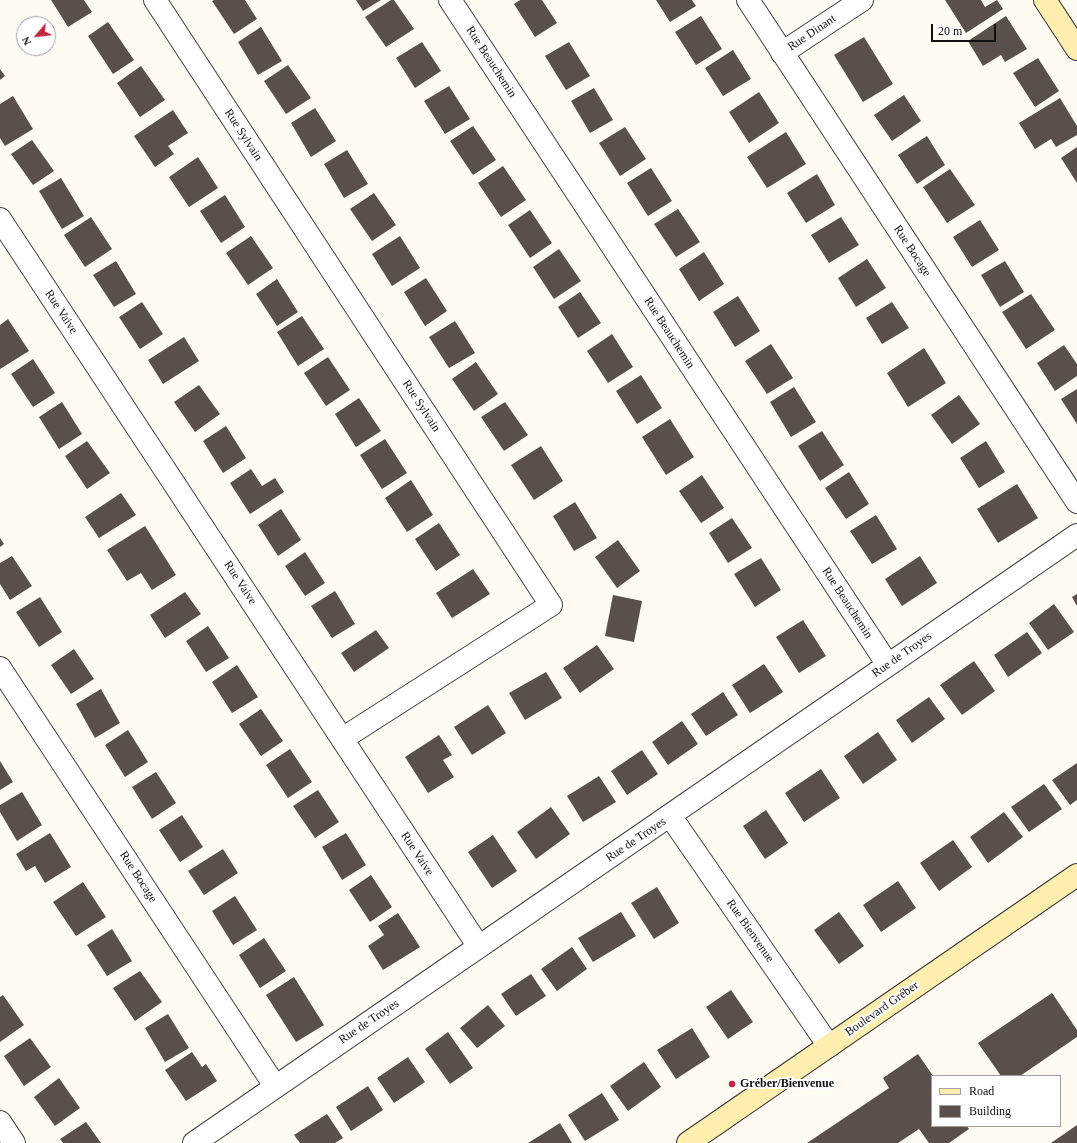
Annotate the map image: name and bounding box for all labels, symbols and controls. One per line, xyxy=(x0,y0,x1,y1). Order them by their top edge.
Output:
street label: Rue Dinant xyxy=(785,12,839,54)
north arrow xyxy=(16,16,56,56)
scale bar xyxy=(933,16,998,42)
street label: Rue Beauchemin xyxy=(463,24,519,100)
text: 20 m xyxy=(938,24,962,38)
text: N xyxy=(19,35,33,47)
street label: Rue Sylvain xyxy=(221,106,265,164)
street label: Rue Bocage xyxy=(890,223,934,279)
street label: Rue Vaive xyxy=(41,287,81,337)
street label: Rue Beauchemin xyxy=(641,295,697,371)
street label: Rue Sylvain xyxy=(399,377,443,435)
street label: Rue Vaive xyxy=(220,558,260,608)
street label: Rue Beauchemin xyxy=(819,565,875,641)
street label: Rue de Troyes xyxy=(869,629,935,681)
street label: Rue de Troyes xyxy=(603,815,669,865)
street label: Rue Vaive xyxy=(397,829,437,879)
street label: Rue Bocage xyxy=(116,849,160,905)
street label: Rue Bienvenue xyxy=(723,897,777,965)
street label: Boulevard Gréber xyxy=(843,978,921,1040)
street label: Rue de Troyes xyxy=(336,997,402,1047)
legend xyxy=(931,1075,1061,1127)
place label: Gréber/Bienvenue xyxy=(740,1077,834,1091)
marker: Gréber/Bienvenue xyxy=(727,1079,737,1089)
text: Road xyxy=(969,1084,994,1098)
text: Building xyxy=(969,1104,1011,1118)

